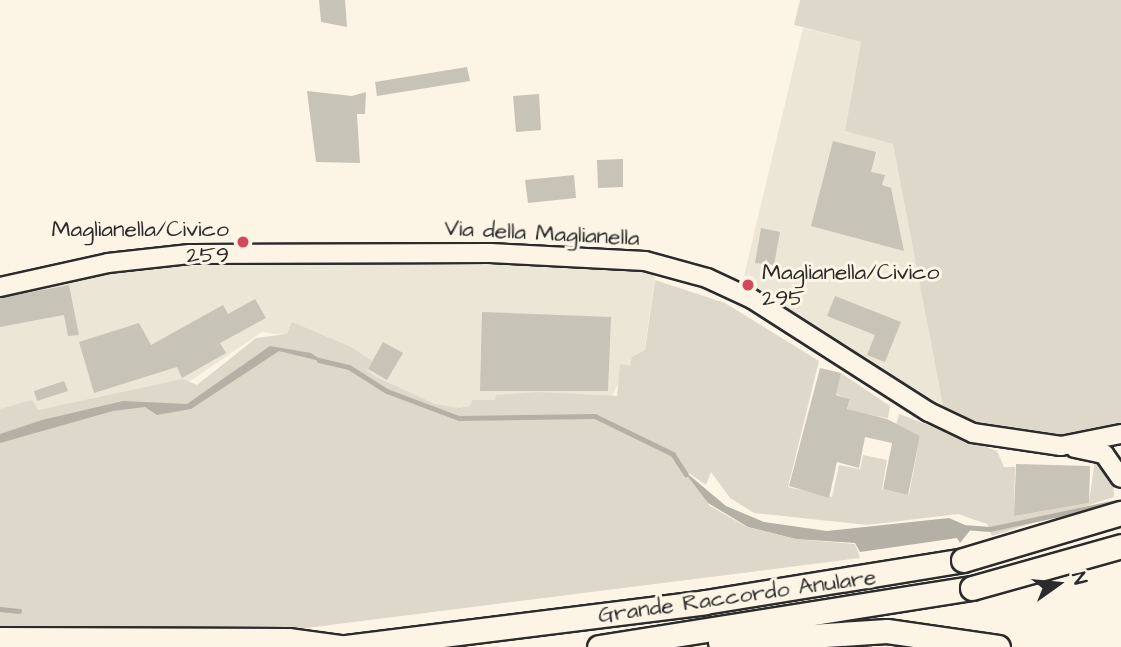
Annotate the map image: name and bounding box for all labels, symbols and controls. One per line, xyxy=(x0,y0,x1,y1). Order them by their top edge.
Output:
street label: Via della Maglianella xyxy=(444,214,640,252)
place label: Maglianella/Civico 259 xyxy=(52,215,229,269)
marker: Maglianella/Civico 259 xyxy=(235,234,251,250)
place label: Maglianella/Civico 295 xyxy=(762,258,939,312)
marker: Maglianella/Civico 295 xyxy=(740,277,756,293)
north arrow xyxy=(1023,549,1093,619)
street label: Grande Raccordo Anulare xyxy=(596,563,878,629)
text: N xyxy=(1064,569,1093,588)

